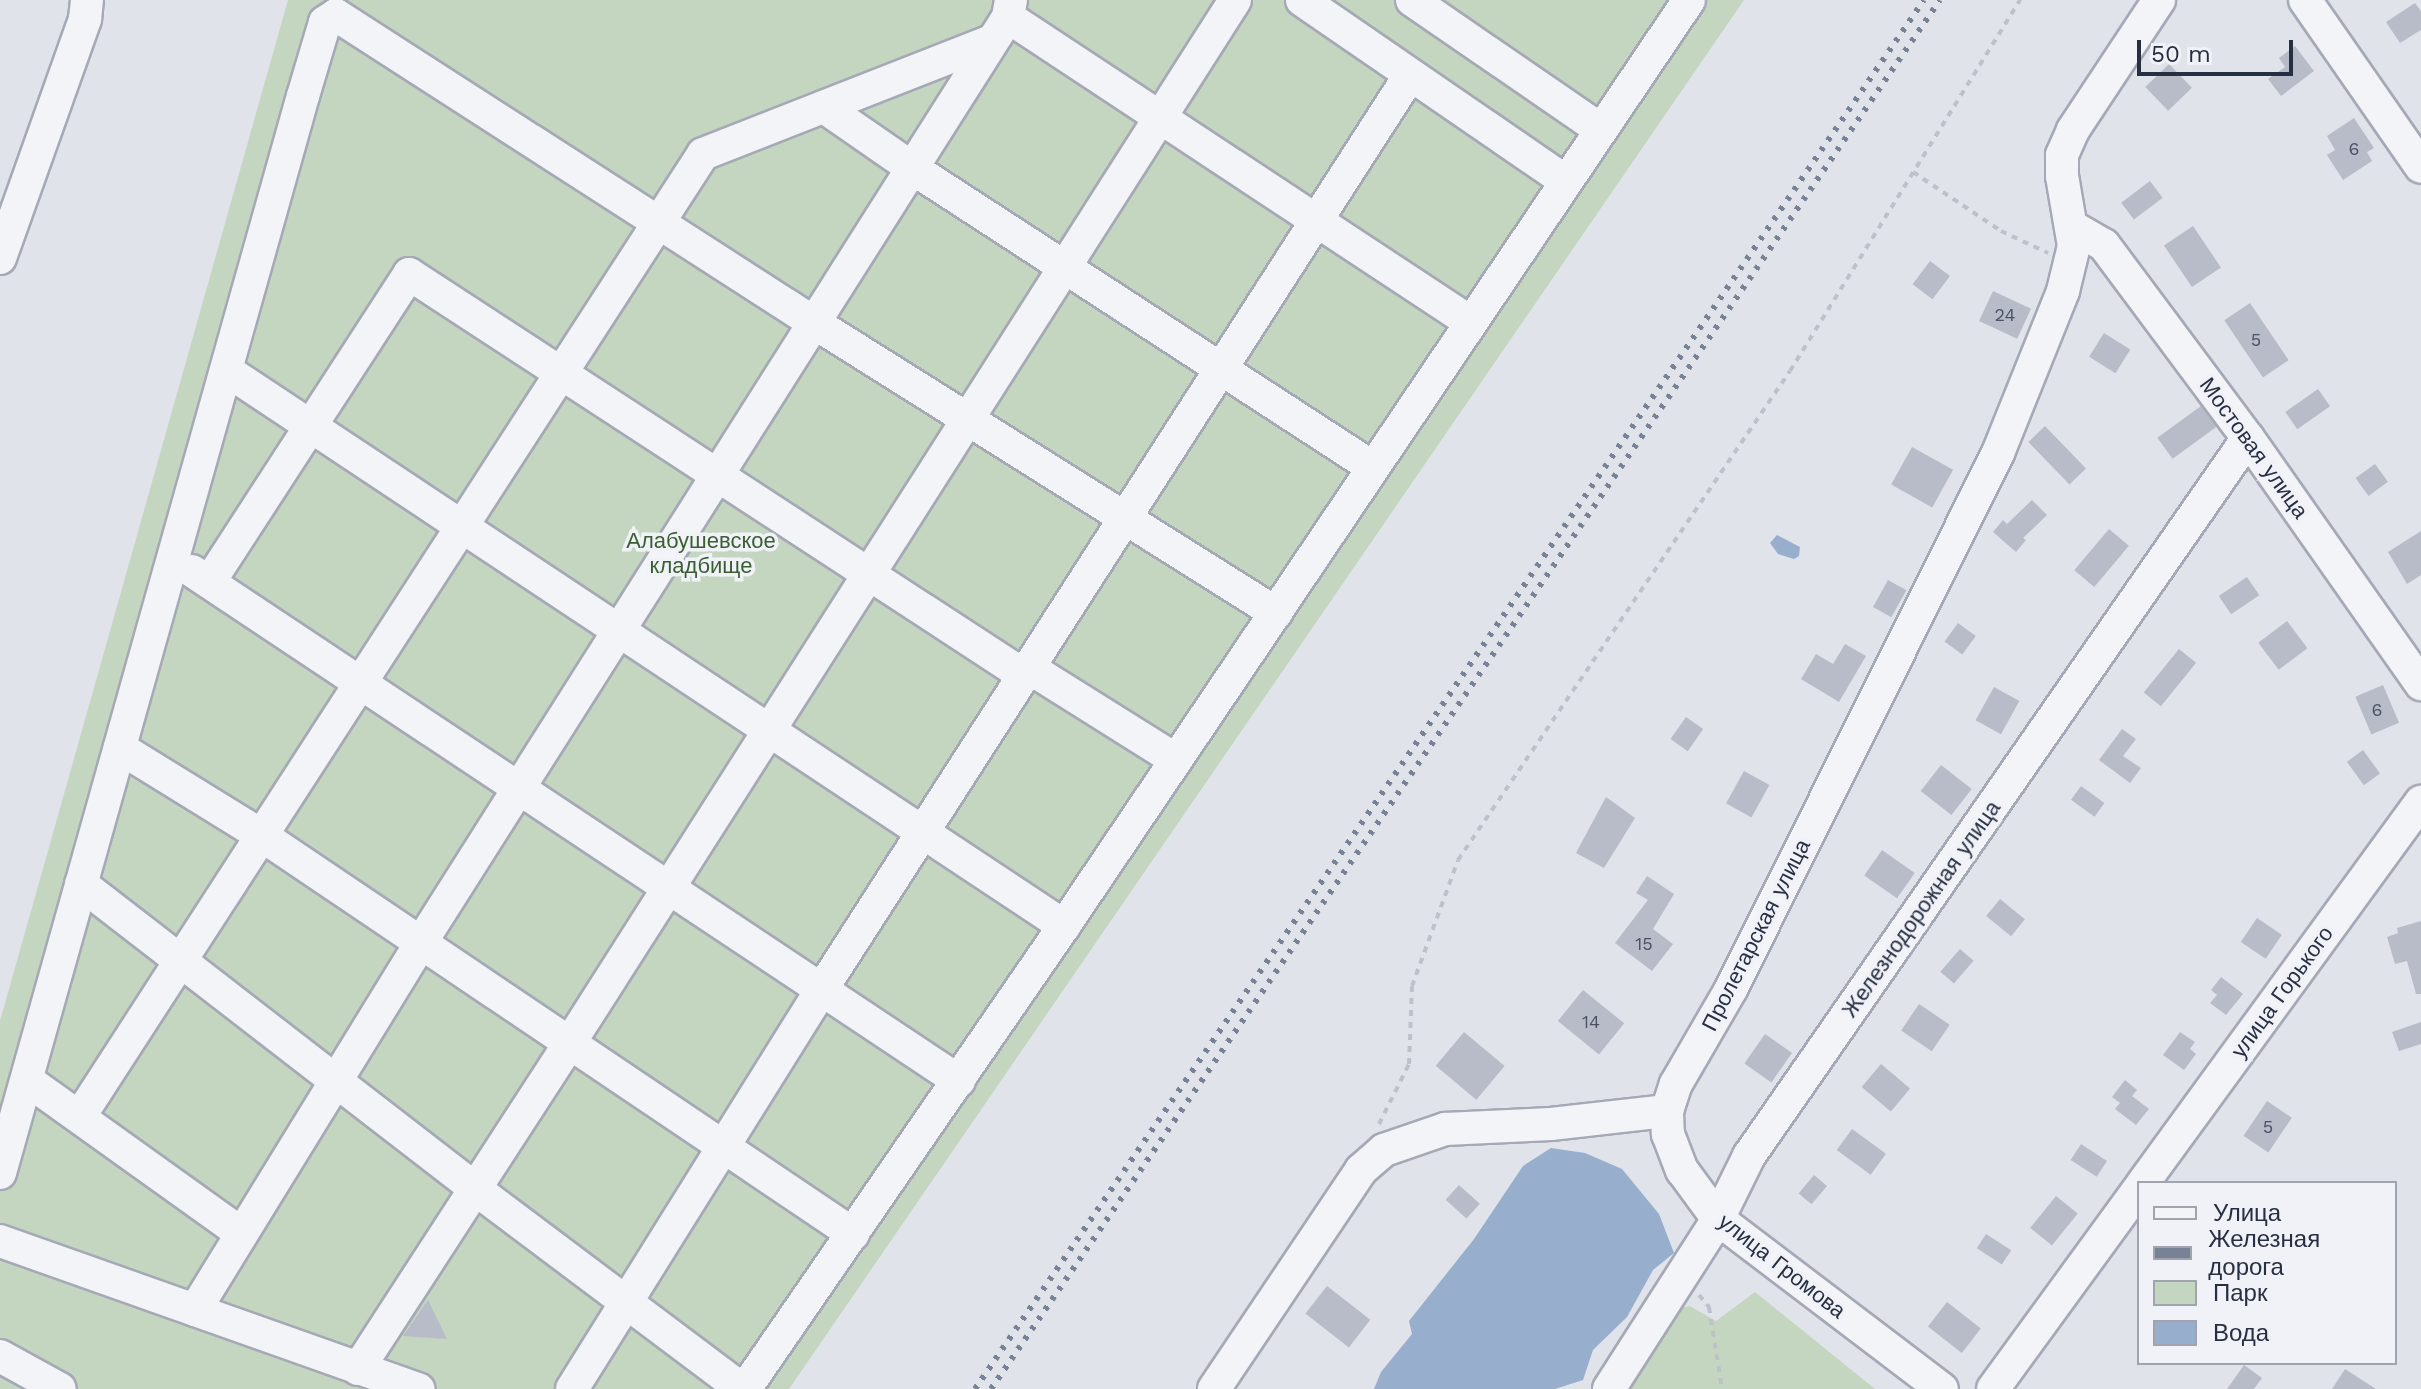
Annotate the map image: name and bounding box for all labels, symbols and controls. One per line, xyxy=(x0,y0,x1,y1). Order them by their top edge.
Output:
scale bar xyxy=(2141,24,2297,74)
text: 50 m xyxy=(2151,40,2211,68)
house number: 6 xyxy=(2349,138,2359,160)
house number: 24 xyxy=(1995,304,2015,326)
house number: 5 xyxy=(2251,329,2261,351)
street label: Мостовая улица xyxy=(2194,373,2314,523)
park label: Алабушевское кладбище xyxy=(626,527,776,578)
house number: 6 xyxy=(2372,699,2382,721)
street label: Железнодорожная улица xyxy=(1836,796,2006,1022)
street label: Пролетарская улица xyxy=(1696,835,1816,1035)
street label: улица Горького xyxy=(2225,921,2339,1063)
house number: 15 xyxy=(1635,933,1653,955)
house number: 14 xyxy=(1582,1011,1600,1033)
house number: 5 xyxy=(2263,1116,2273,1138)
legend xyxy=(2137,1181,2397,1365)
text: Улица xyxy=(2213,1199,2281,1227)
street label: улица Громова xyxy=(1713,1208,1851,1324)
text: Железная дорога xyxy=(2208,1225,2320,1281)
text: Парк xyxy=(2213,1279,2267,1307)
text: Вода xyxy=(2213,1319,2269,1347)

